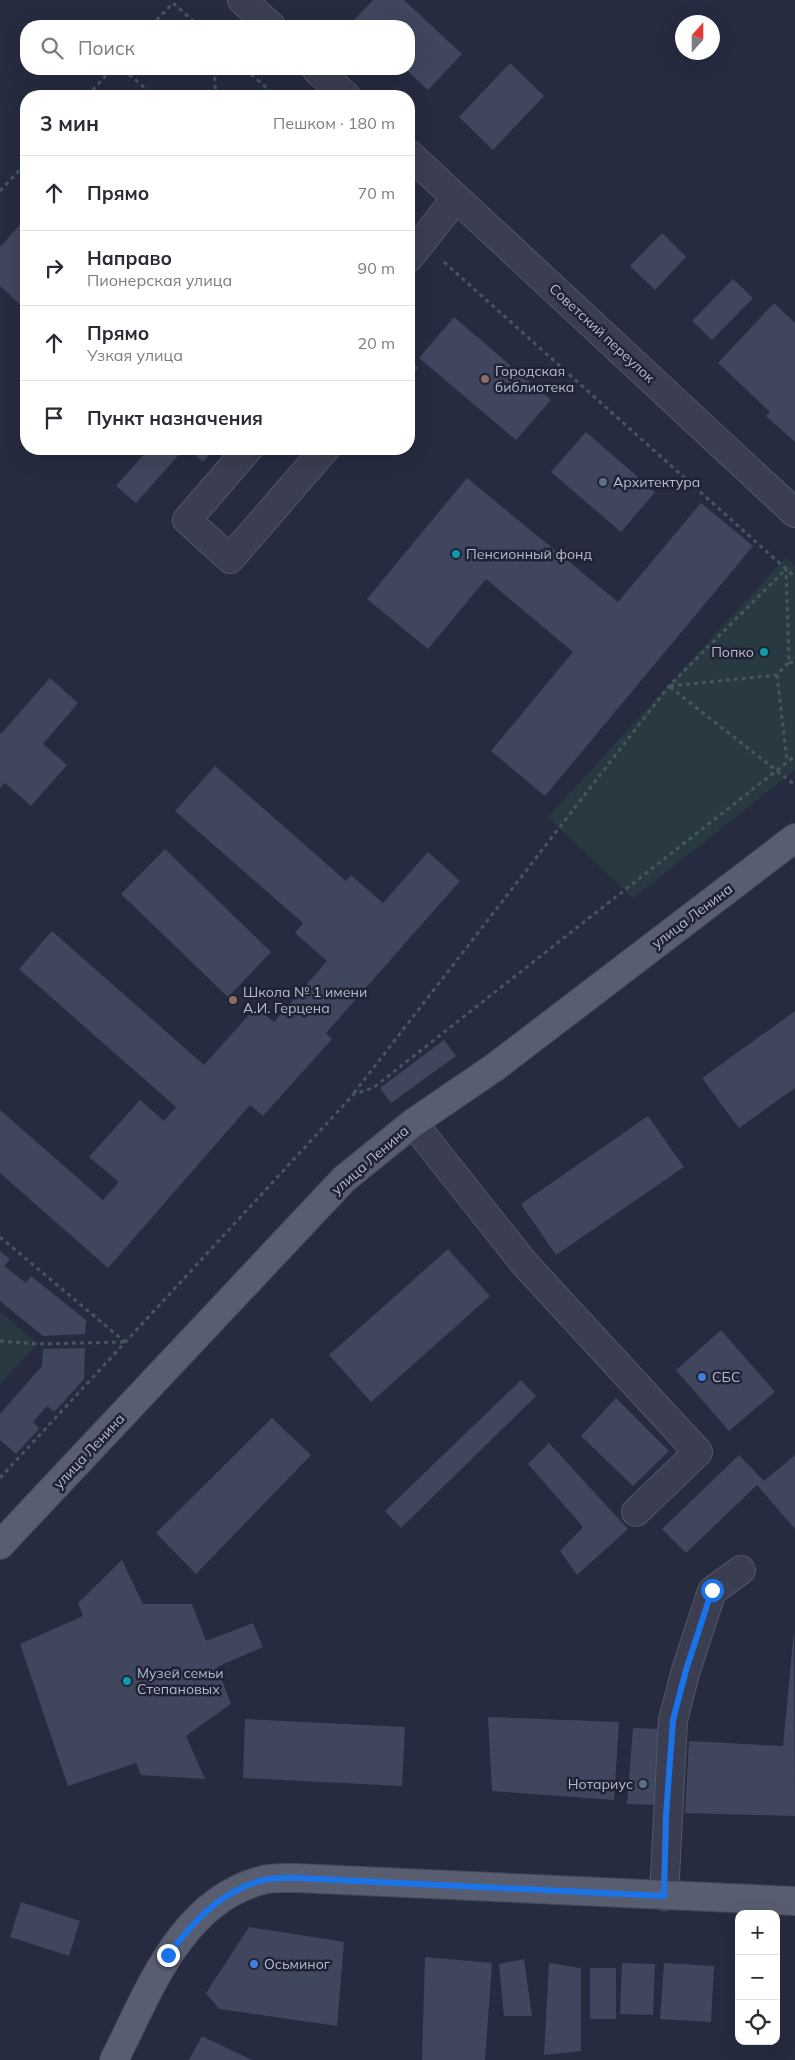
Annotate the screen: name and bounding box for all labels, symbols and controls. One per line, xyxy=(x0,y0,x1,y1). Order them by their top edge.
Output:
north arrow xyxy=(675,15,720,60)
search box xyxy=(20,20,415,75)
icon: search xyxy=(38,34,66,62)
text: Поиск xyxy=(78,36,135,60)
text: 3 мин xyxy=(40,110,99,136)
text: Пешком · 180 m xyxy=(273,113,395,133)
icon: ahead xyxy=(40,179,68,207)
text: Прямо xyxy=(87,181,149,205)
text: 70 m xyxy=(358,183,395,203)
text: Направо xyxy=(87,246,172,270)
icon: right xyxy=(40,254,68,282)
text: 90 m xyxy=(358,258,395,278)
text: Пионерская улица xyxy=(87,270,232,290)
street label: Советский переулок xyxy=(545,279,659,387)
text: Прямо xyxy=(87,321,149,345)
icon: ahead xyxy=(40,329,68,357)
text: 20 m xyxy=(358,333,395,353)
text: Узкая улица xyxy=(87,345,183,365)
place label: Городская библиотека xyxy=(495,362,574,396)
marker: Городская библиотека xyxy=(479,373,491,385)
icon: arrive xyxy=(40,404,68,432)
text: Пункт назначения xyxy=(87,406,263,430)
place label: Архитектура xyxy=(613,473,700,491)
marker: Архитектура xyxy=(597,476,609,488)
place label: Пенсионный фонд xyxy=(466,545,592,563)
marker: Пенсионный фонд xyxy=(450,548,462,560)
place label: Попко xyxy=(711,643,754,661)
marker: Попко xyxy=(758,646,770,658)
street label: улица Ленина xyxy=(648,880,736,952)
place label: Школа № 1 имени А.И. Герцена xyxy=(243,983,367,1017)
marker: Школа № 1 имени А.И. Герцена xyxy=(227,994,239,1006)
street label: улица Ленина xyxy=(328,1122,412,1198)
place label: СБС xyxy=(712,1368,741,1386)
marker: СБС xyxy=(696,1371,708,1383)
street label: улица Ленина xyxy=(50,1410,128,1492)
route start xyxy=(701,1579,724,1602)
place label: Музей семьи Степановых xyxy=(137,1664,224,1698)
marker: Музей семьи Степановых xyxy=(121,1675,133,1687)
place label: Нотариус xyxy=(568,1775,633,1793)
marker: Нотариус xyxy=(637,1778,649,1790)
map controls xyxy=(735,1910,780,2045)
button: + xyxy=(735,1910,780,1955)
route end xyxy=(157,1944,180,1967)
place label: Осьминог xyxy=(264,1955,331,1973)
button: − xyxy=(735,1955,780,2000)
marker: Осьминог xyxy=(248,1958,260,1970)
button: locate xyxy=(735,2000,780,2045)

